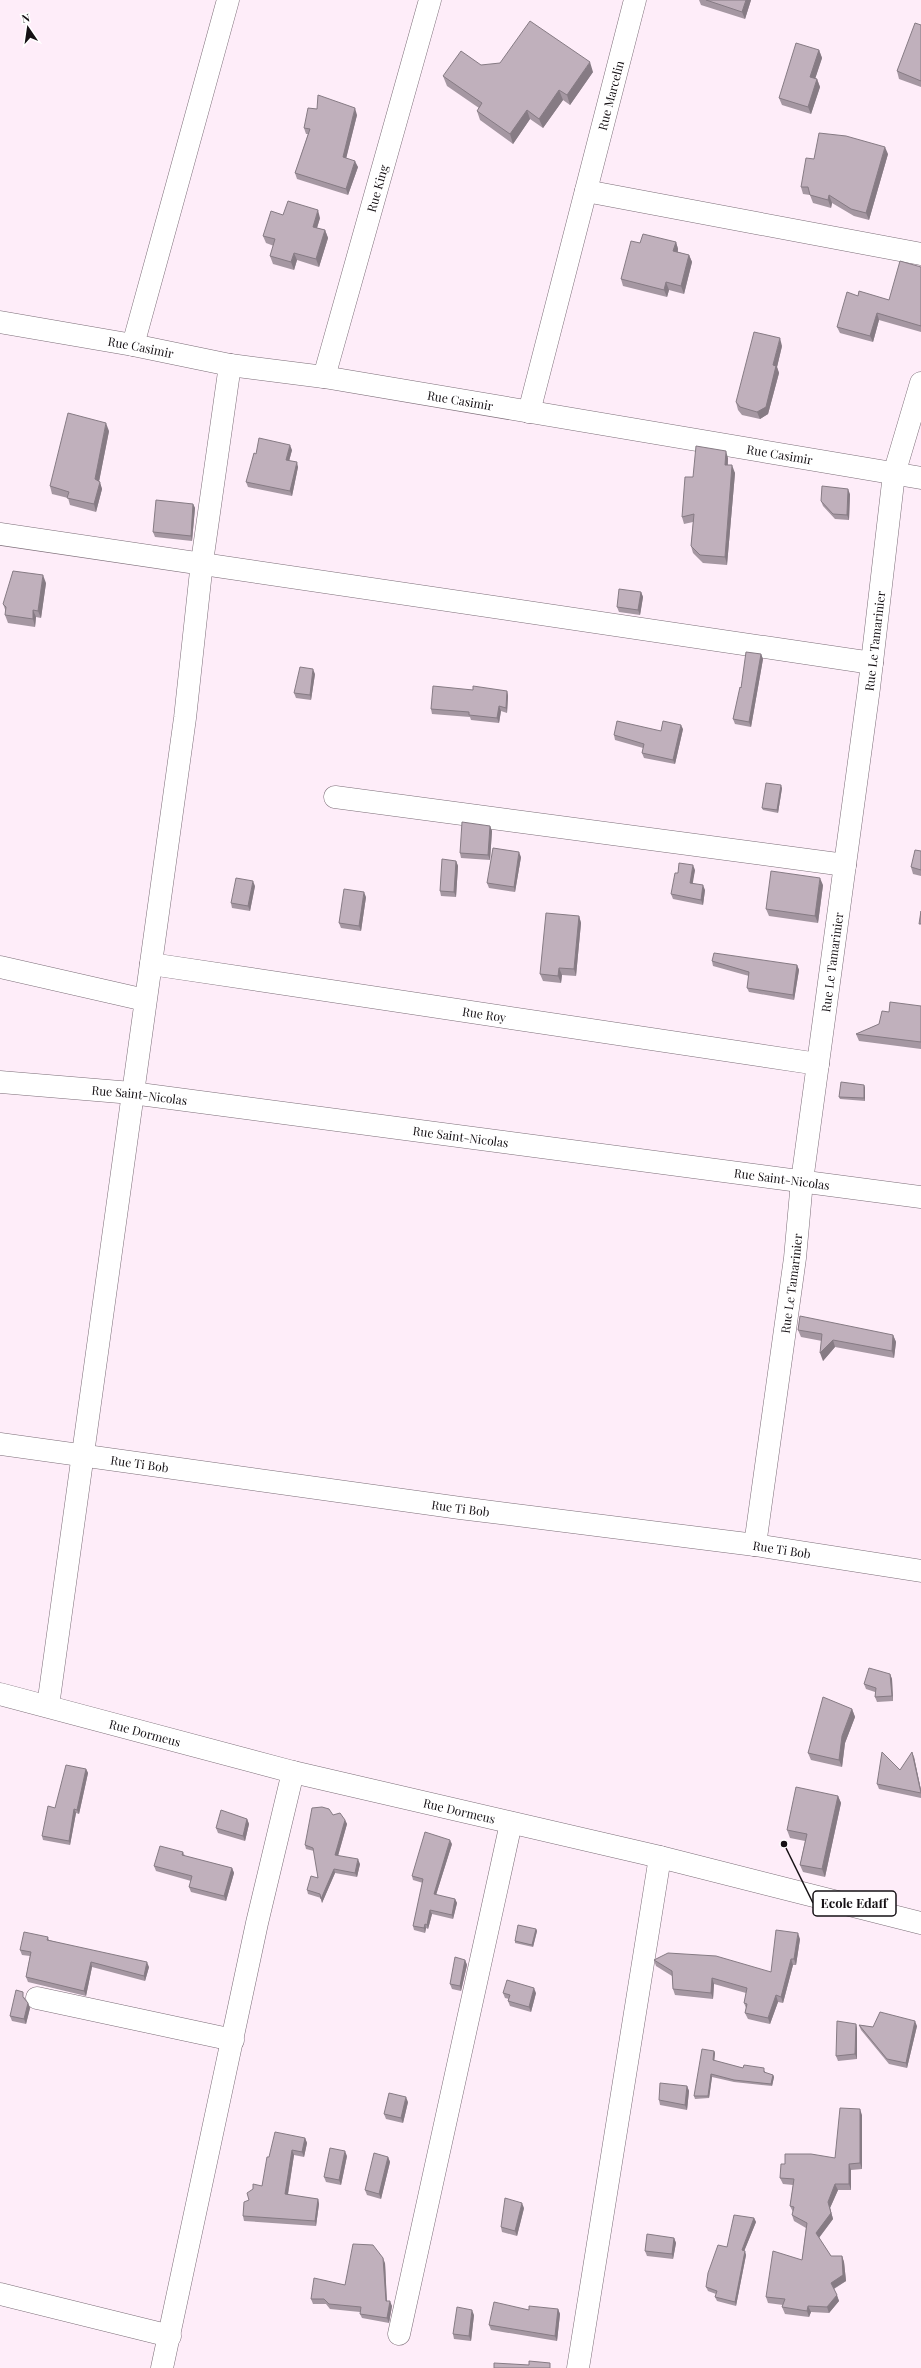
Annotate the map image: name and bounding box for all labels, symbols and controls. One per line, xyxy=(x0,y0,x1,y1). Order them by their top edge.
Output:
north arrow xyxy=(8,8,48,48)
text: N xyxy=(20,10,31,26)
street label: Rue Marcelin xyxy=(594,59,627,132)
street label: Rue King xyxy=(363,162,392,214)
street label: Rue Casimir xyxy=(107,333,176,361)
street label: Rue Casimir xyxy=(426,387,495,414)
street label: Rue Casimir xyxy=(746,441,815,468)
street label: Rue Le Tamarinier xyxy=(861,589,888,692)
street label: Rue Le Tamarinier xyxy=(817,911,847,1013)
street label: Rue Roy xyxy=(461,1003,507,1025)
street label: Rue Saint-Nicolas xyxy=(91,1082,188,1108)
street label: Rue Saint-Nicolas xyxy=(412,1122,509,1151)
street label: Rue Saint-Nicolas xyxy=(733,1164,831,1193)
street label: Rue Le Tamarinier xyxy=(777,1232,805,1334)
street label: Rue Ti Bob xyxy=(110,1451,170,1475)
street label: Rue Ti Bob xyxy=(431,1496,491,1520)
street label: Rue Ti Bob xyxy=(752,1537,812,1562)
street label: Rue Dormeus xyxy=(107,1715,183,1750)
street label: Rue Dormeus xyxy=(422,1794,497,1827)
callout: Ecole Edaff xyxy=(813,1891,896,1916)
text: Ecole Edaff xyxy=(821,1894,889,1911)

